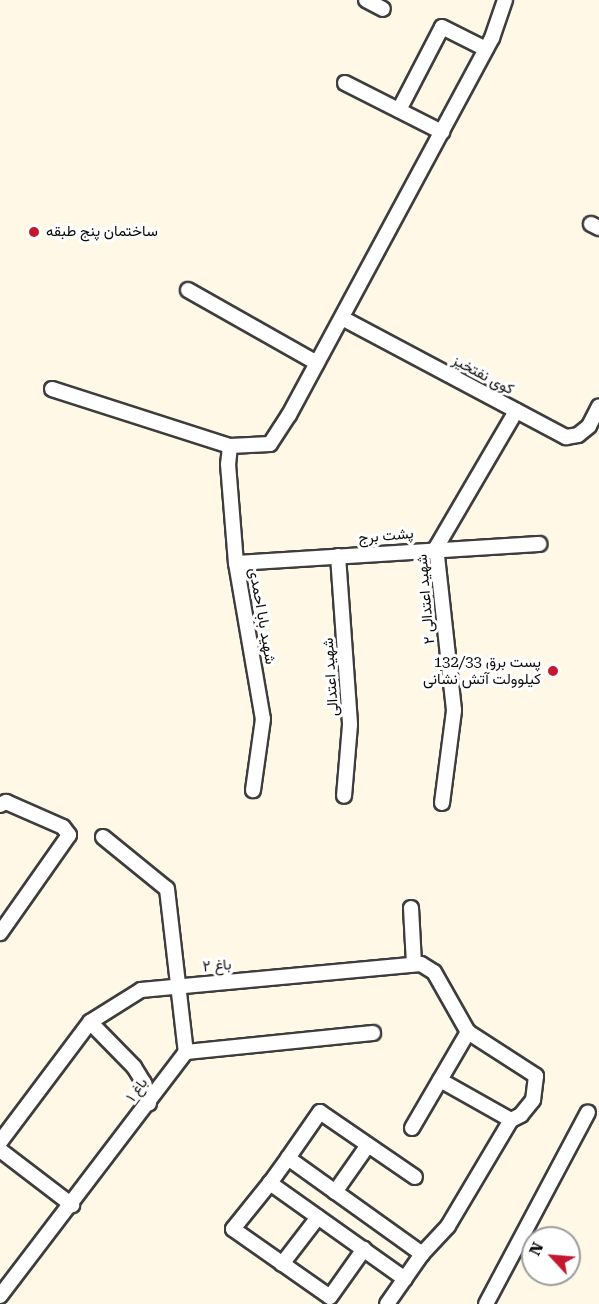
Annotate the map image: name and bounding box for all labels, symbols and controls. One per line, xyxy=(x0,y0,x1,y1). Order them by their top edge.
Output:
place label: ساختمان پنج طبقه xyxy=(46,223,158,241)
marker: ساختمان پنج طبقه xyxy=(27,225,41,239)
street label: کوی نفتخیز xyxy=(449,351,517,399)
street label: پشت برج xyxy=(358,525,414,547)
street label: شهید اعتدالی ۲ xyxy=(413,553,439,645)
street label: شهید بابا احمدی xyxy=(245,566,279,666)
street label: شهید اعتدالی xyxy=(319,637,343,717)
place label: پست برق 132/33 کیلوولت آتش نشانی xyxy=(423,653,541,688)
marker: پست برق 132/33 کیلوولت آتش نشانی xyxy=(546,664,560,678)
street label: باغ ۲ xyxy=(202,956,232,976)
street label: باغ ۱ xyxy=(122,1075,152,1105)
north arrow xyxy=(521,1226,581,1286)
text: N xyxy=(525,1239,547,1258)

